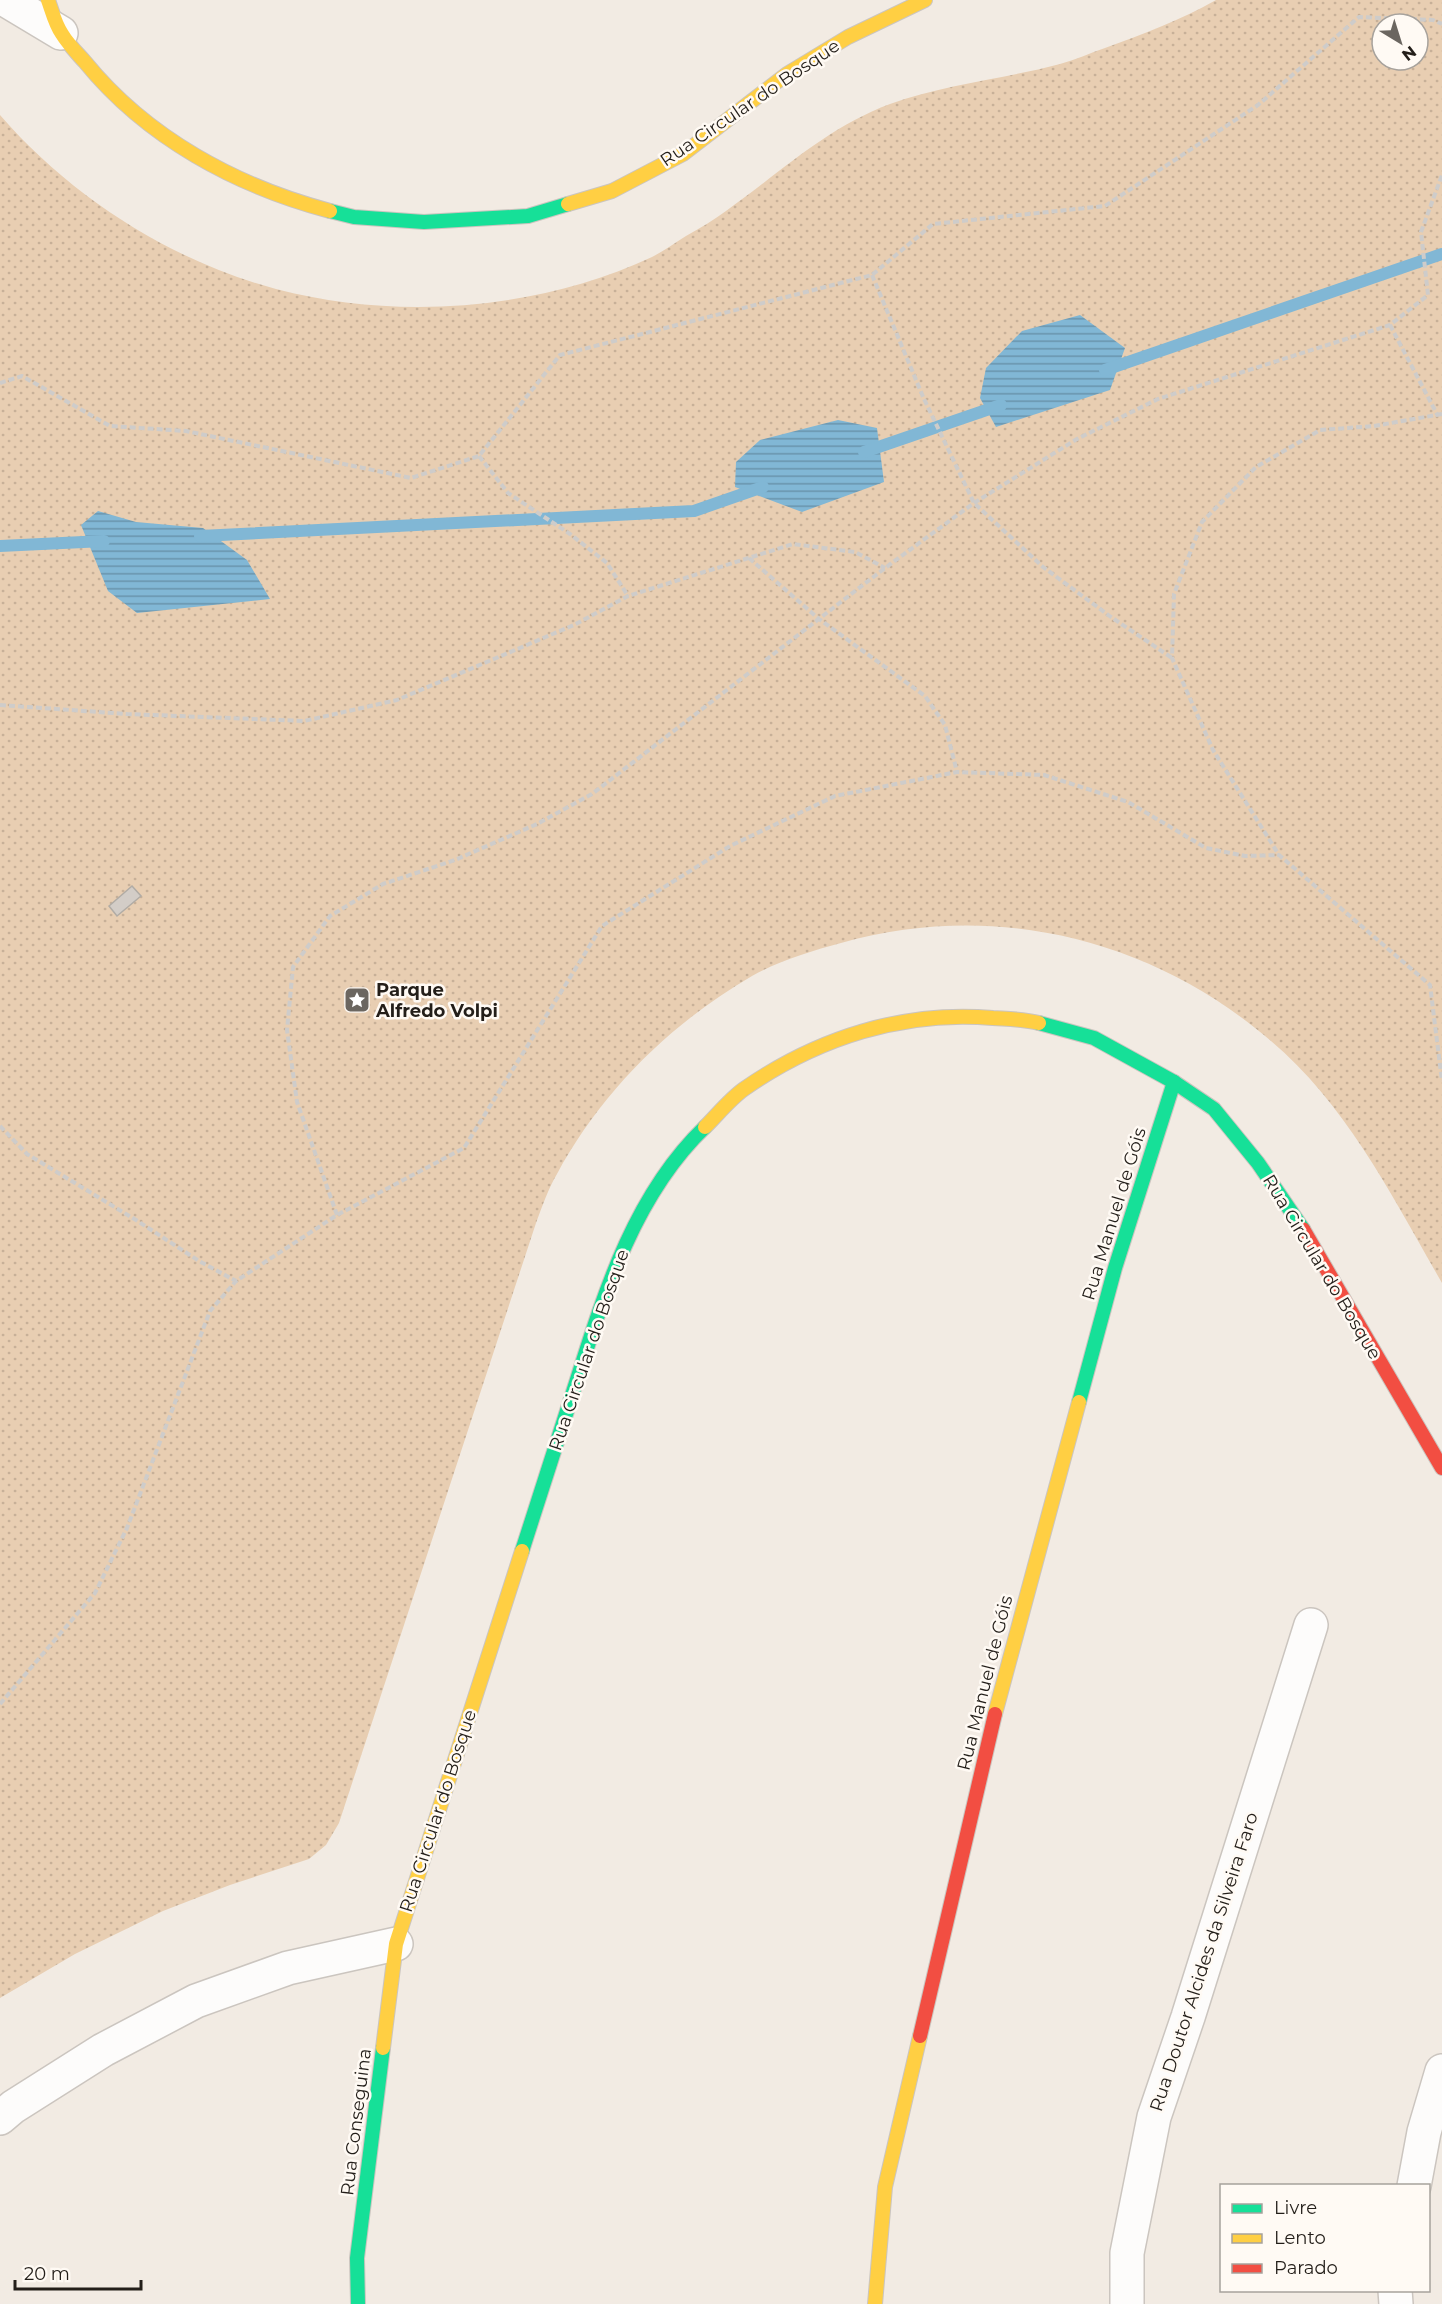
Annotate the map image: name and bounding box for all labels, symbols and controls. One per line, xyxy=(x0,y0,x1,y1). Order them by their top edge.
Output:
north arrow xyxy=(1370,12,1430,72)
street label: Rua Circular do Bosque xyxy=(656,35,844,171)
text: N xyxy=(1398,42,1420,65)
place label: Parque Alfredo Volpi xyxy=(375,979,498,1022)
place icon: Parque Alfredo Volpi xyxy=(342,985,372,1015)
street label: Rua Manuel de Góis xyxy=(1077,1125,1151,1303)
street label: Rua Circular do Bosque xyxy=(1258,1171,1386,1363)
street label: Rua Circular do Bosque xyxy=(544,1246,634,1454)
street label: Rua Manuel de Góis xyxy=(953,1593,1017,1773)
street label: Rua Circular do Bosque xyxy=(395,1707,481,1915)
street label: Rua Doutor Alcides da Silveira Faro xyxy=(1145,1810,1263,2114)
street label: Rua Conseguina xyxy=(336,2047,376,2197)
legend xyxy=(1220,2184,1430,2292)
text: Livre xyxy=(1274,2197,1317,2219)
text: Lento xyxy=(1274,2227,1326,2249)
scale bar xyxy=(15,2253,141,2291)
text: Parado xyxy=(1274,2257,1338,2279)
text: 20 m xyxy=(24,2263,70,2285)

